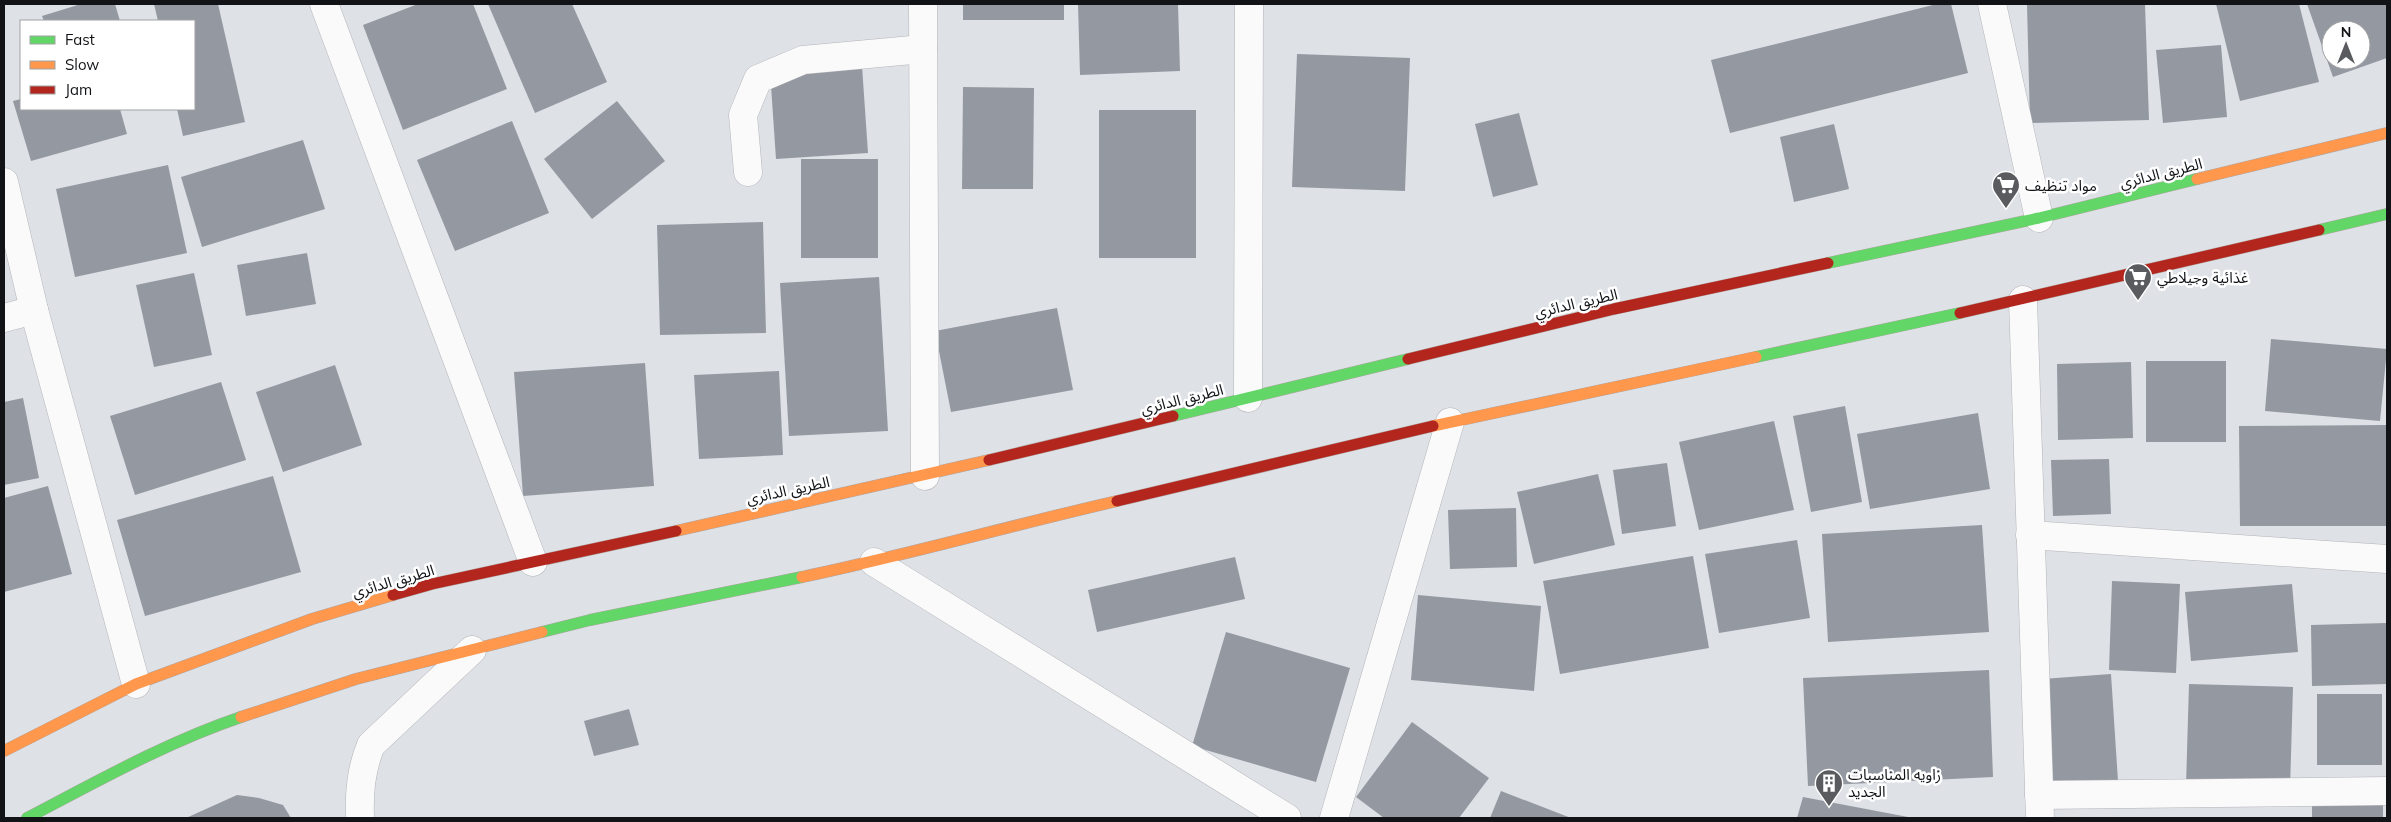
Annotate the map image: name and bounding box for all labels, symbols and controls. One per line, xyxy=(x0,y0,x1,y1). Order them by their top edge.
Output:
legend xyxy=(20,20,195,110)
north arrow xyxy=(2321,20,2371,70)
text: N xyxy=(2341,23,2351,41)
text: Fast xyxy=(65,30,95,49)
text: Slow xyxy=(65,55,99,74)
text: Jam xyxy=(65,80,92,99)
street label: الطريق الدائري xyxy=(2118,154,2205,195)
supermarket icon: مواد تنظيف xyxy=(1991,170,2021,209)
place label: مواد تنظيف xyxy=(2025,176,2097,195)
supermarket icon: غذائية وجيلاطي xyxy=(2123,262,2153,301)
place label: غذائية وجيلاطي xyxy=(2157,268,2249,289)
street label: الطريق الدائري xyxy=(1533,284,1620,324)
street label: الطريق الدائري xyxy=(1139,380,1226,421)
street label: الطريق الدائري xyxy=(745,472,832,511)
street label: الطريق الدائري xyxy=(350,560,437,604)
place label: زاويه المناسبات الجديد xyxy=(1848,765,1941,801)
building icon: زاويه المناسبات الجديد xyxy=(1814,768,1844,807)

